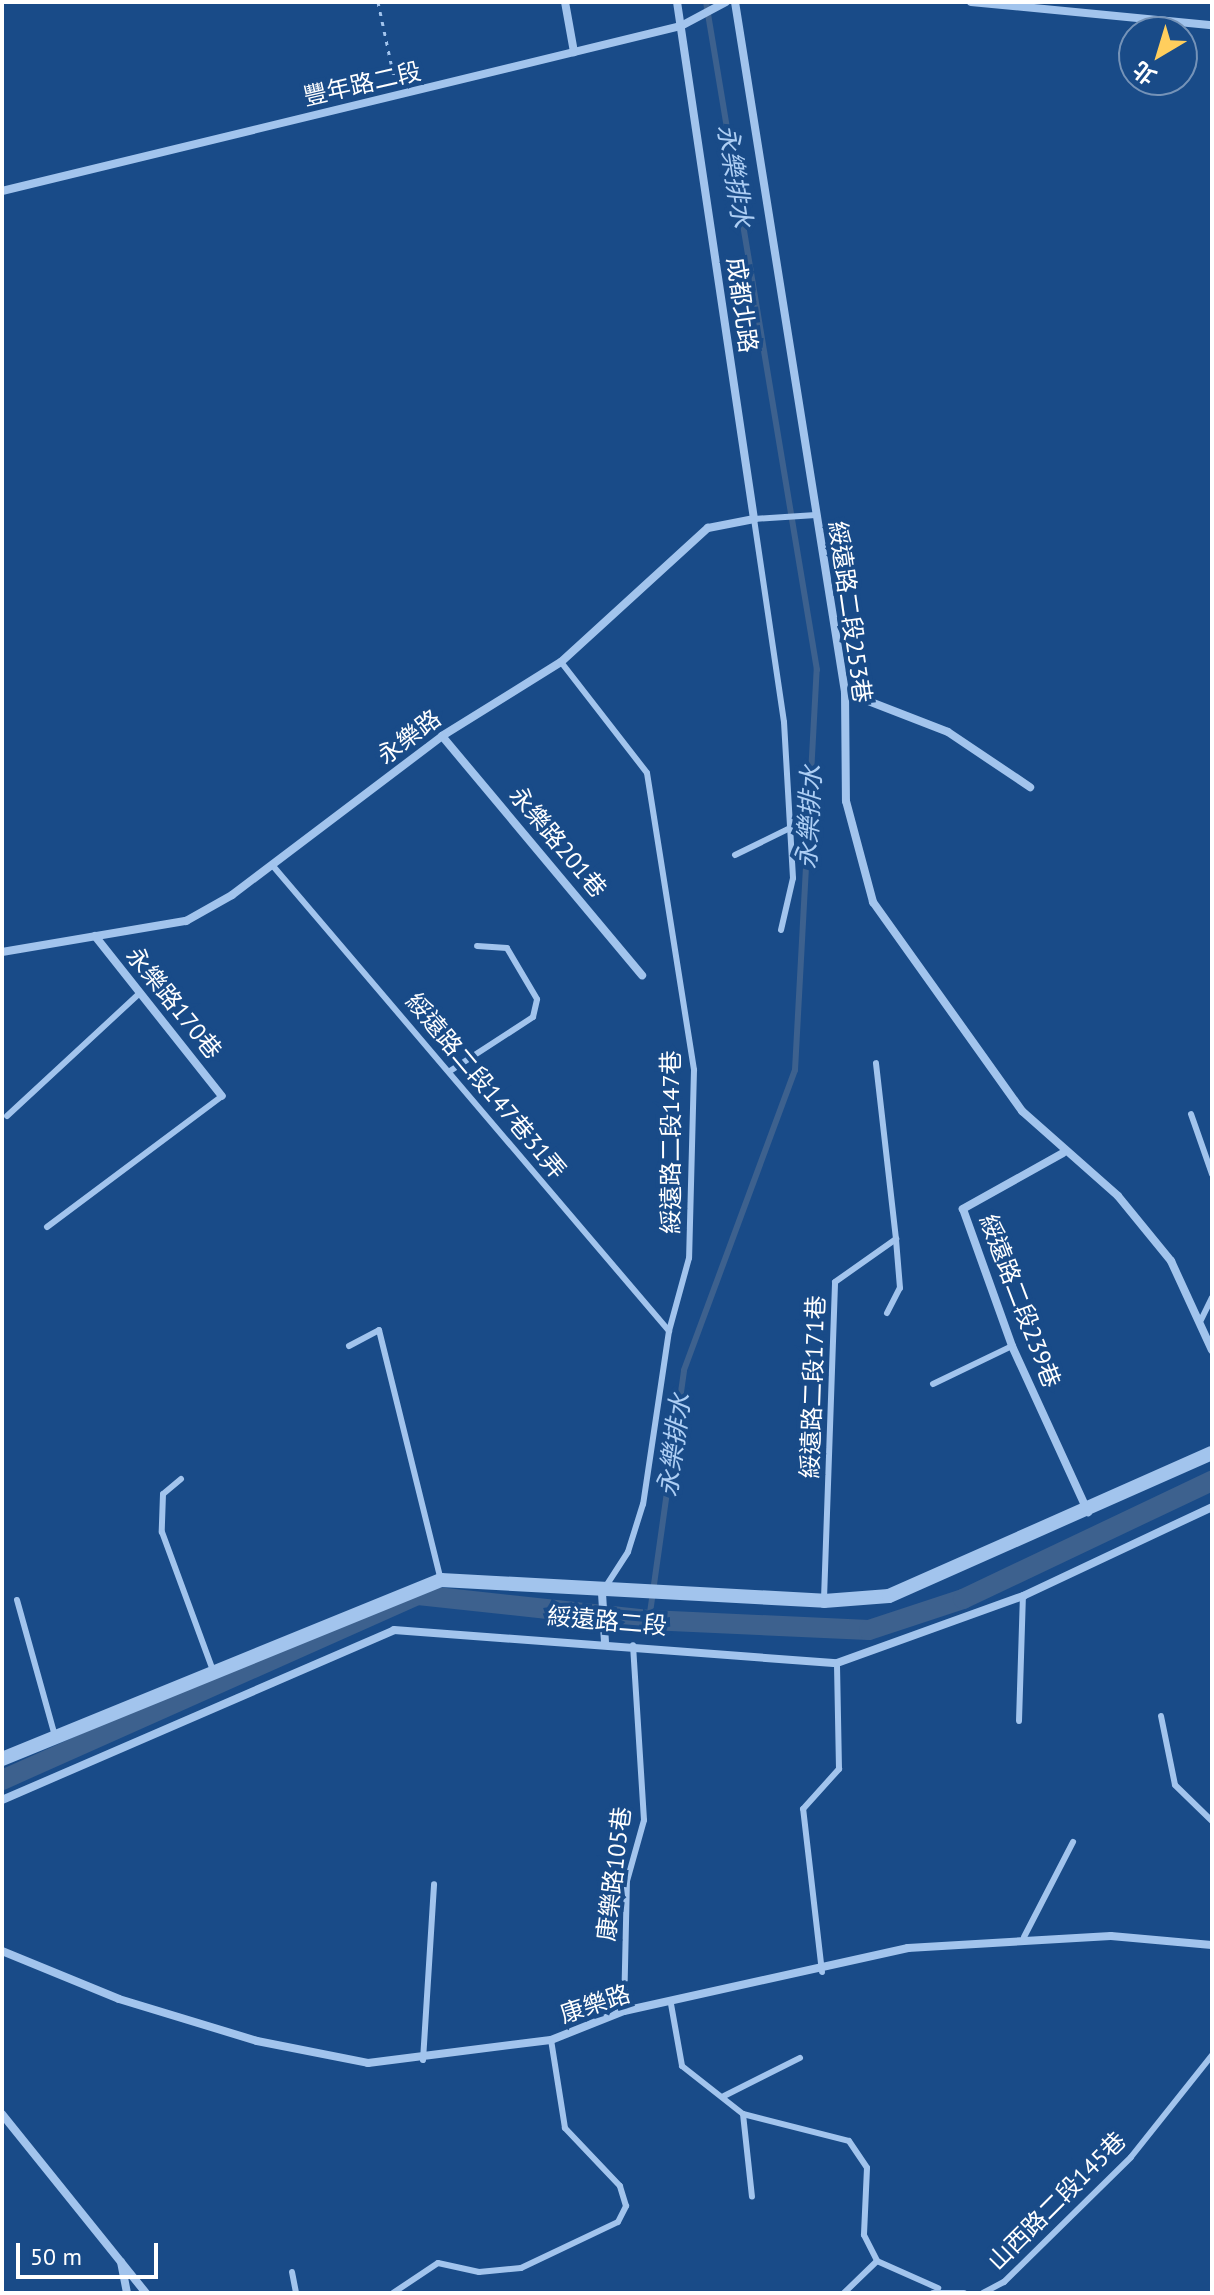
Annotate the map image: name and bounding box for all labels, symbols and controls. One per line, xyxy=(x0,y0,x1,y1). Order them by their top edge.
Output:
north arrow xyxy=(1118,16,1198,96)
street label: 豐年路二段 xyxy=(300,56,424,112)
text: 北 xyxy=(1127,56,1162,91)
water label: 永樂排水 xyxy=(711,122,759,230)
street label: 成都北路 xyxy=(721,255,763,355)
street label: 綏遠路二段253巷 xyxy=(823,519,877,705)
street label: 永樂路 xyxy=(372,704,446,770)
water label: 永樂排水 xyxy=(791,764,827,870)
street label: 永樂路201巷 xyxy=(504,781,612,903)
street label: 永樂路170巷 xyxy=(120,941,228,1065)
street label: 綏遠路二段147巷31弄 xyxy=(400,987,572,1185)
street label: 綏遠路二段147巷 xyxy=(657,1050,685,1234)
street label: 綏遠路二段239巷 xyxy=(974,1210,1066,1392)
street label: 綏遠路二段171巷 xyxy=(795,1295,831,1479)
water label: 永樂排水 xyxy=(651,1391,697,1499)
street label: 綏遠路二段 xyxy=(546,1601,668,1641)
street label: 康樂路105巷 xyxy=(591,1805,637,1943)
street label: 康樂路 xyxy=(556,1979,634,2029)
street label: 山西路二段145巷 xyxy=(982,2126,1132,2276)
scale bar xyxy=(20,2227,162,2277)
text: 50 m xyxy=(30,2241,82,2272)

